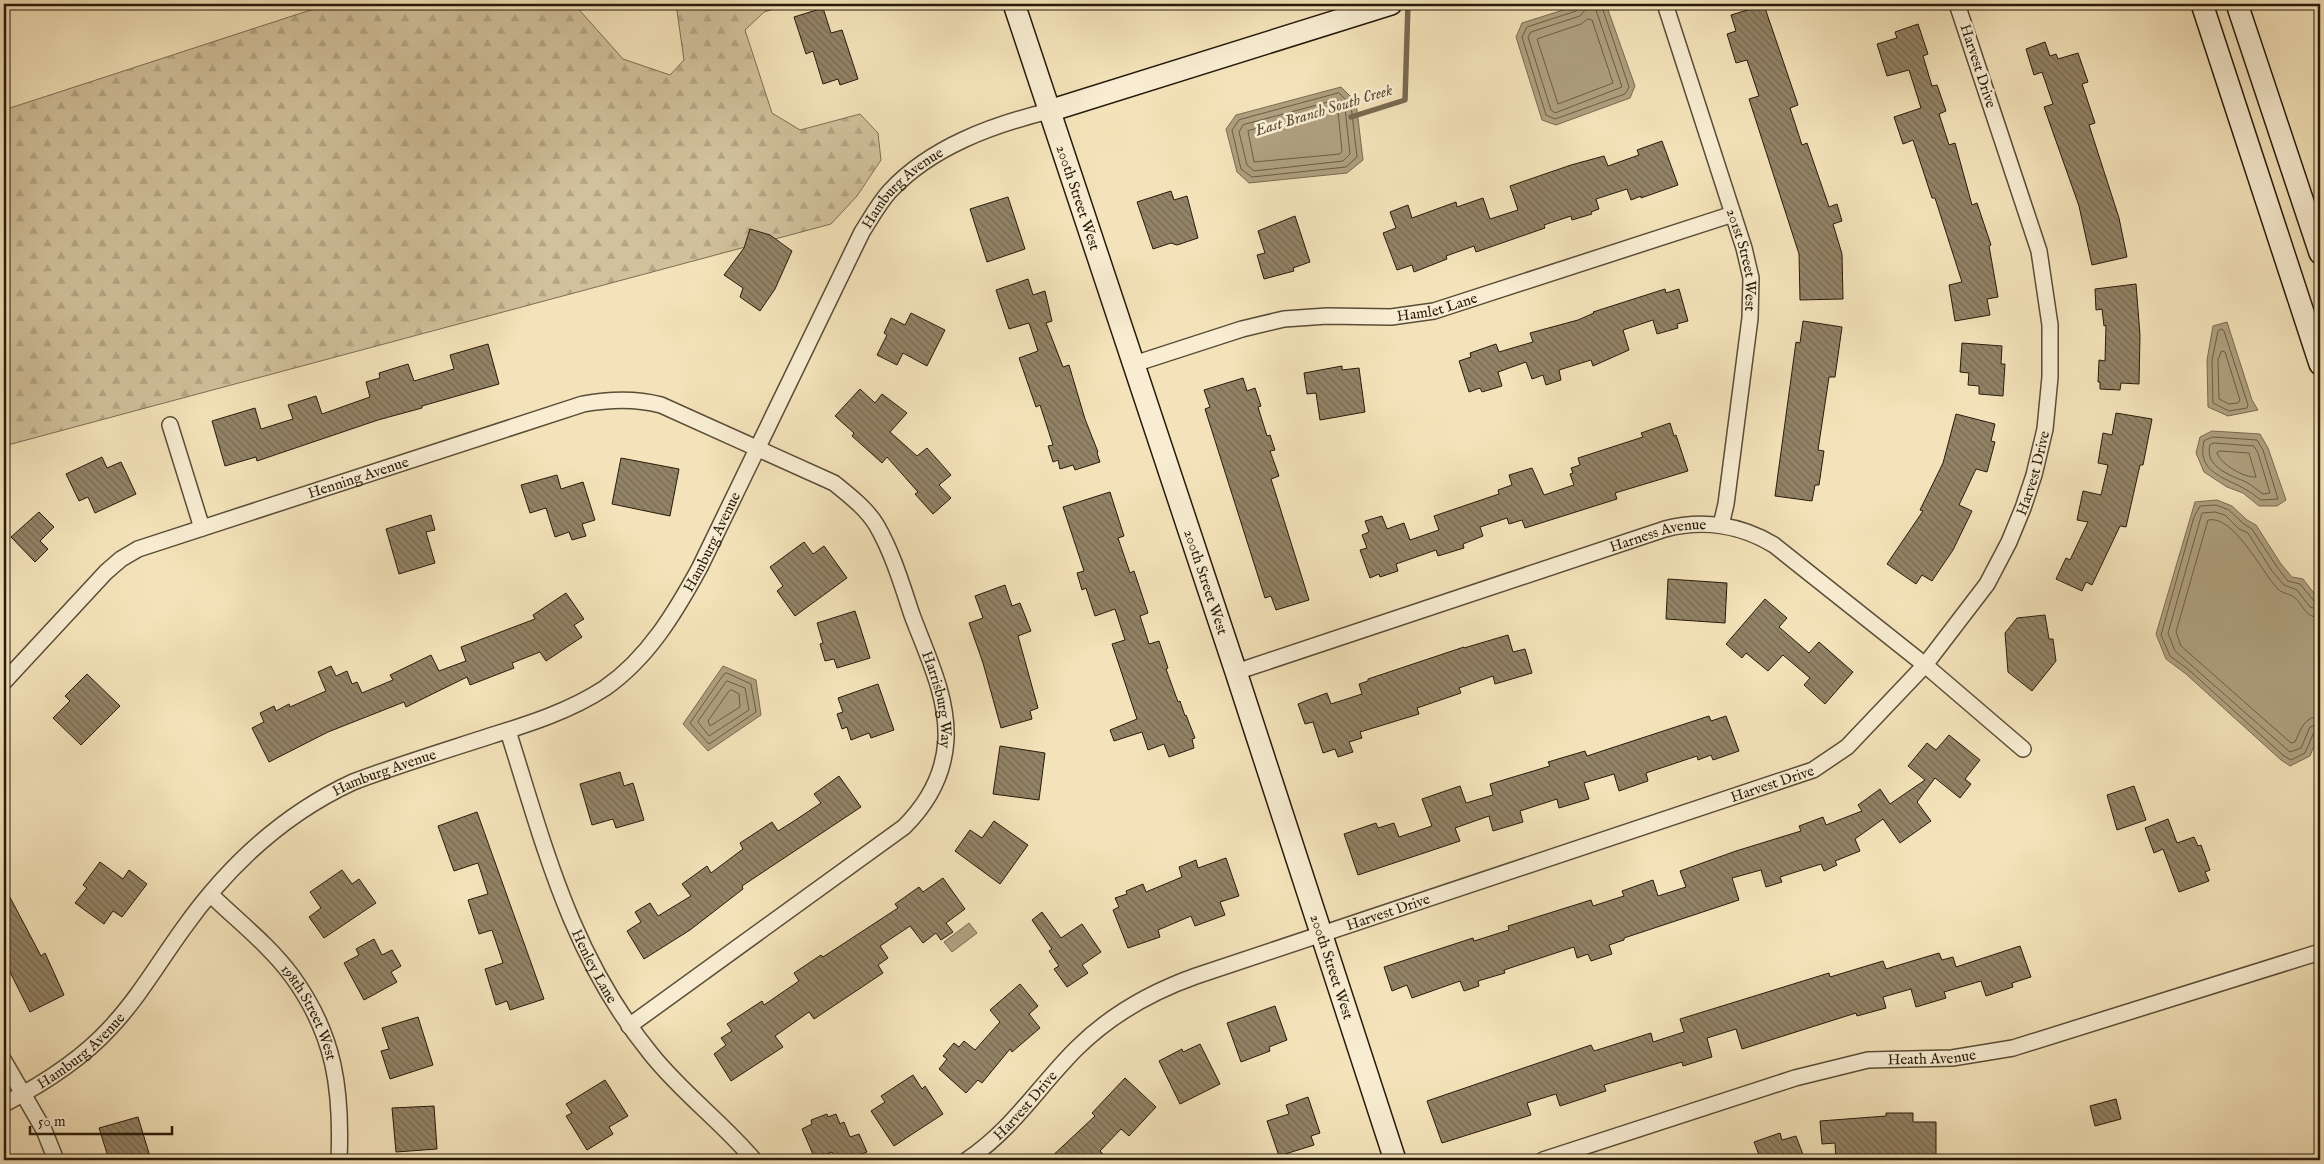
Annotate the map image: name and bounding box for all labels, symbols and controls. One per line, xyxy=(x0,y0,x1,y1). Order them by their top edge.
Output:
street label: Harvest Drive xyxy=(1956,22,2001,110)
water label: East Branch South Creek xyxy=(1252,80,1396,142)
street label: Hamburg Avenue xyxy=(857,143,947,232)
street label: 200th Street West xyxy=(1052,143,1105,253)
street label: 201st Street West xyxy=(1722,206,1761,312)
street label: Hamlet Lane xyxy=(1396,288,1480,326)
street label: Harvest Drive xyxy=(2012,429,2054,518)
street label: Henning Avenue xyxy=(305,452,411,503)
street label: Hamburg Avenue xyxy=(679,489,744,595)
street label: Harness Avenue xyxy=(1607,515,1706,556)
street label: 200th Street West xyxy=(1180,527,1232,637)
street label: Harrisburg Way xyxy=(918,648,956,750)
street label: Hamburg Avenue xyxy=(329,745,439,800)
street label: Harvest Drive xyxy=(1728,761,1817,806)
street label: Harvest Drive xyxy=(1344,889,1432,935)
street label: 200th Street West xyxy=(1306,912,1358,1022)
street label: Henley Lane xyxy=(567,926,622,1007)
street label: 198th Street West xyxy=(277,960,341,1062)
street label: Hamburg Avenue xyxy=(33,1009,129,1093)
street label: Heath Avenue xyxy=(1887,1045,1977,1069)
street label: Harvest Drive xyxy=(989,1067,1061,1144)
scale bar xyxy=(30,1104,172,1136)
text: 50 m xyxy=(38,1112,66,1131)

